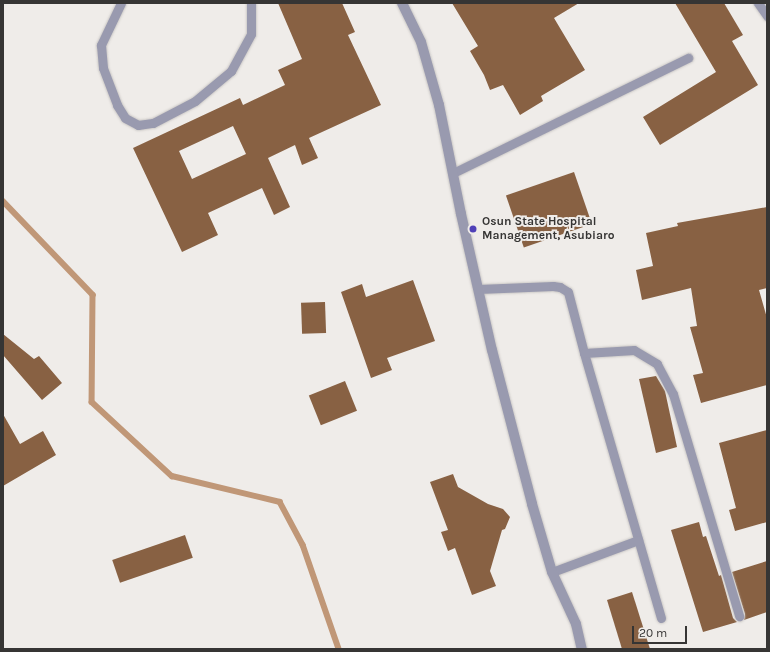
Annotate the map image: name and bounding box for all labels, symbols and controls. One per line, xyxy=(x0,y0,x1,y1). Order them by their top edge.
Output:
place label: Osun State Hospital Management, Asubiaro xyxy=(482,215,615,243)
marker: Osun State Hospital Management, Asubiaro xyxy=(467,223,479,235)
scale bar xyxy=(634,618,689,644)
text: 20 m xyxy=(639,626,667,640)

